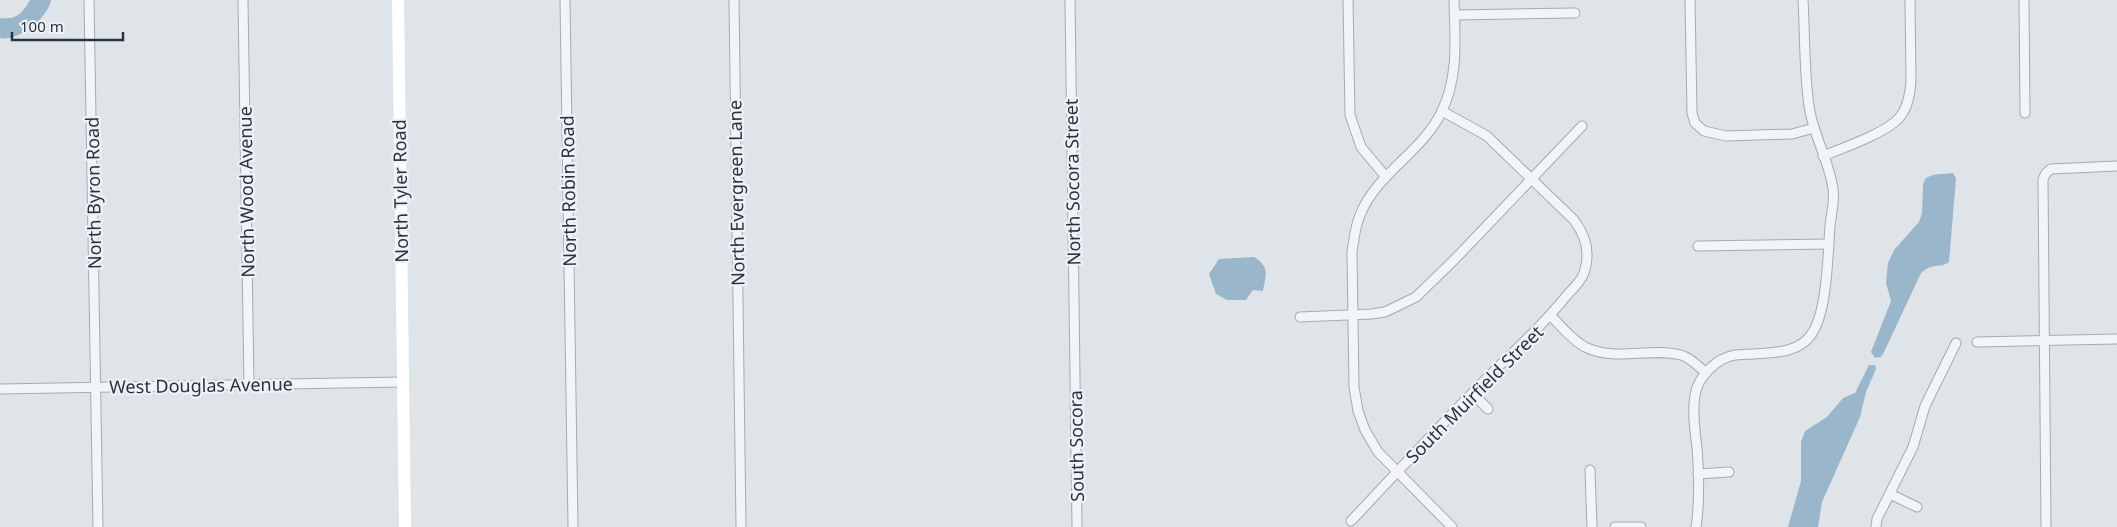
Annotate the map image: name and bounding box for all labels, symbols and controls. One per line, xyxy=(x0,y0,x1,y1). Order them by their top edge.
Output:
scale bar xyxy=(12,10,124,42)
text: 100 m xyxy=(20,16,64,36)
street label: North Socora Street xyxy=(1059,98,1085,266)
street label: North Evergreen Lane xyxy=(722,100,750,286)
street label: North Wood Avenue xyxy=(233,106,259,278)
street label: North Robin Road xyxy=(555,115,581,267)
street label: North Byron Road xyxy=(80,117,106,269)
street label: North Tyler Road xyxy=(387,119,413,263)
street label: South Muirfield Street xyxy=(1400,320,1548,468)
street label: West Douglas Avenue xyxy=(109,371,293,399)
street label: South Socora xyxy=(1063,390,1089,502)

